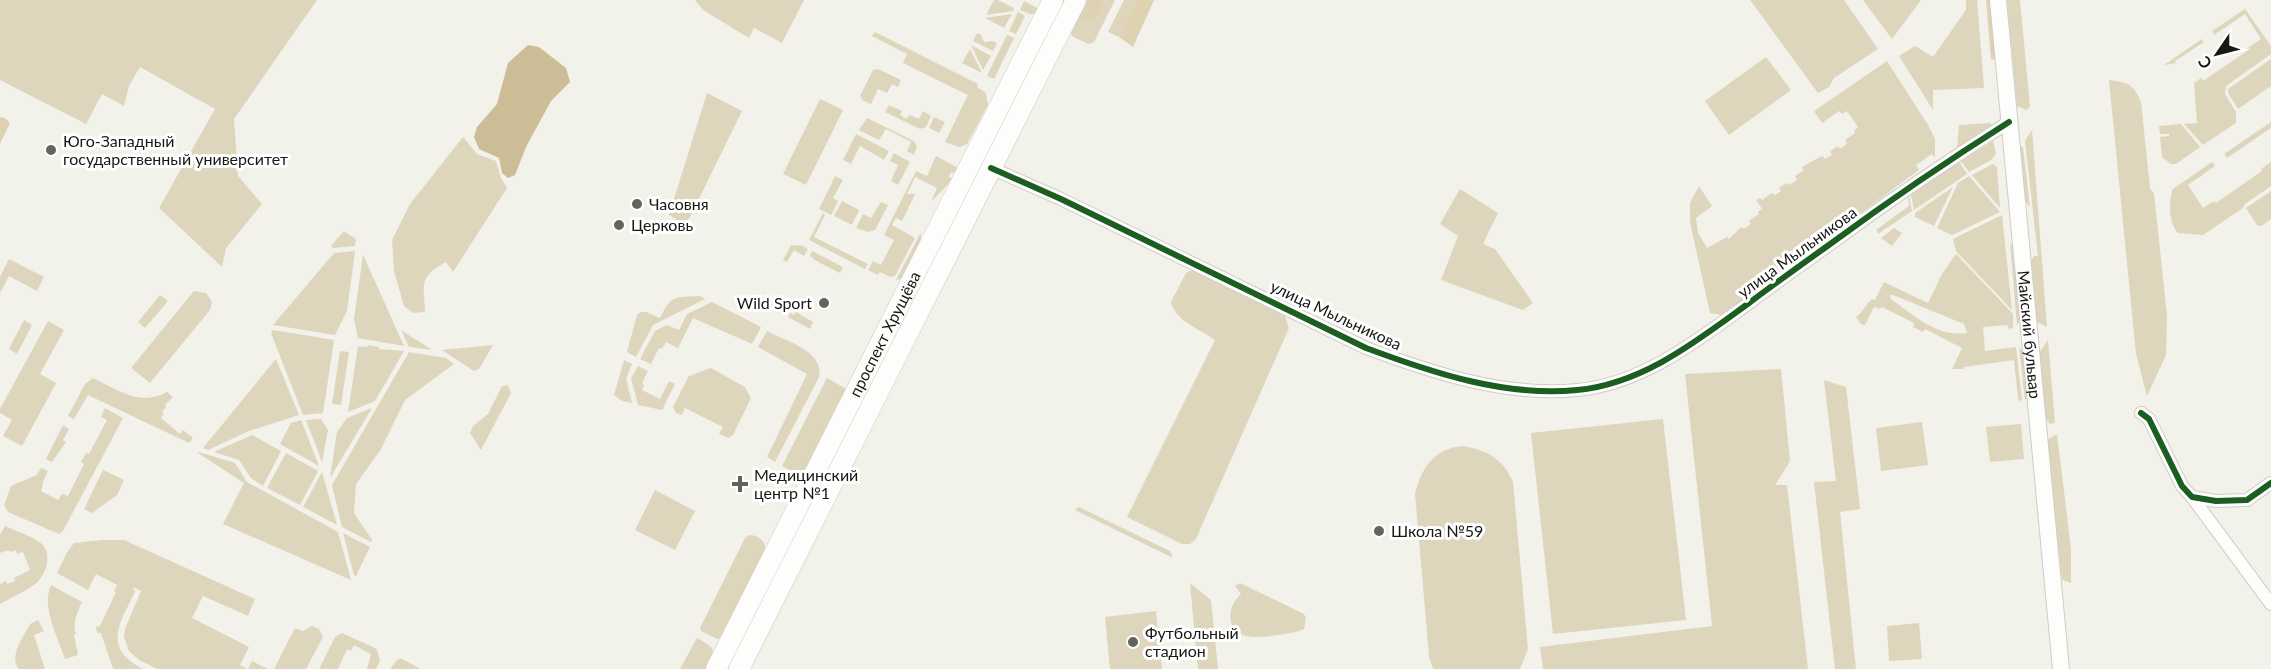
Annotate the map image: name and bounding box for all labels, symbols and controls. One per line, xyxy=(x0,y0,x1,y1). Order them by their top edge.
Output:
north arrow xyxy=(2187,24,2247,84)
text: С xyxy=(2193,53,2215,73)
place label: Юго-Западный государственный университет xyxy=(63,131,288,168)
marker: Юго-Западный государственный университет xyxy=(44,143,58,157)
place label: Часовня xyxy=(649,194,709,213)
marker: Часовня xyxy=(630,197,644,211)
street label: улица Мыльникова xyxy=(1734,202,1860,301)
place label: Церковь xyxy=(631,215,693,234)
marker: Церковь xyxy=(612,218,626,232)
street label: проспект Хрущёва xyxy=(845,268,924,400)
street label: Майский бульвар xyxy=(2015,269,2045,399)
street label: улица Мыльникова xyxy=(1268,276,1405,353)
place label: Wild Sport xyxy=(737,293,812,312)
marker: Wild Sport xyxy=(817,296,831,310)
place label: Медицинский центр №1 xyxy=(754,465,858,502)
marker: Медицинский центр №1 xyxy=(731,475,749,493)
place label: Школа №59 xyxy=(1391,521,1483,540)
marker: Школа №59 xyxy=(1372,524,1386,538)
place label: Футбольный стадион xyxy=(1145,623,1239,660)
marker: Футбольный стадион xyxy=(1126,635,1140,649)

